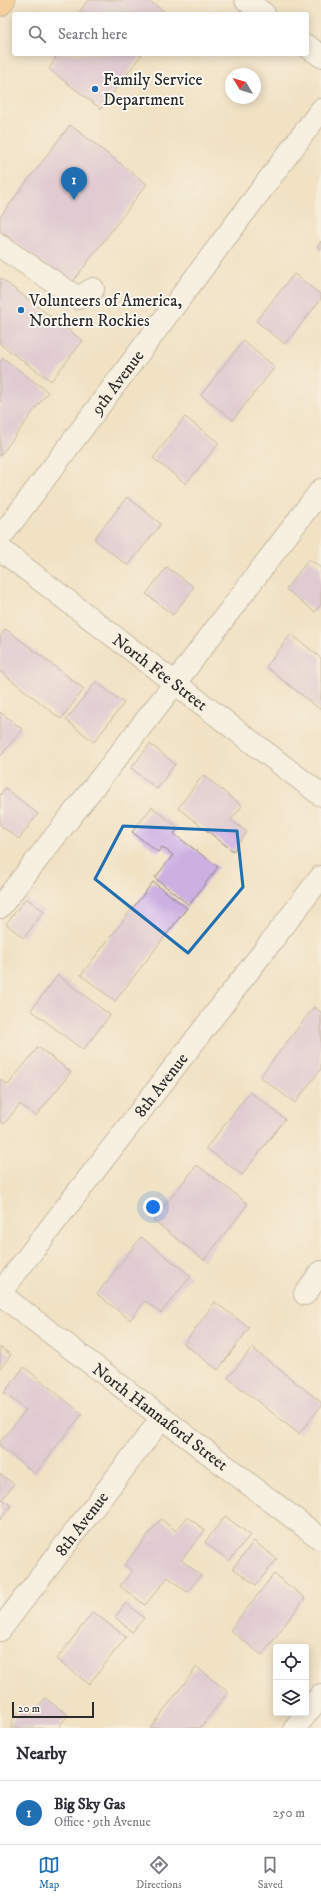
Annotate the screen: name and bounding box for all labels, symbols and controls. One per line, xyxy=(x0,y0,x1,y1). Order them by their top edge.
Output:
search box xyxy=(12,12,309,56)
icon: search xyxy=(26,23,48,45)
text: Search here xyxy=(58,25,127,44)
north arrow xyxy=(225,68,261,104)
place label: Family Service Department xyxy=(103,69,203,111)
marker: Family Service Department xyxy=(90,84,100,94)
pin: 1 xyxy=(61,167,87,200)
place label: Volunteers of America, Northern Rockies xyxy=(28,290,182,332)
marker: Volunteers of America, Northern Rockies xyxy=(16,305,26,315)
street label: 9th Avenue xyxy=(86,346,149,420)
street label: North Fee Street xyxy=(108,629,212,716)
street label: 8th Avenue xyxy=(130,1049,193,1122)
your location xyxy=(143,1197,163,1217)
street label: North Hannaford Street xyxy=(88,1359,233,1476)
street label: 8th Avenue xyxy=(50,1487,114,1561)
map controls xyxy=(273,1644,309,1716)
button: locate xyxy=(273,1644,309,1680)
button: layers xyxy=(273,1680,309,1716)
scale bar xyxy=(12,1700,94,1719)
text: 20 m xyxy=(18,1702,40,1716)
text: Nearby xyxy=(16,1743,66,1765)
text: Big Sky Gas xyxy=(54,1795,125,1814)
text: 1 xyxy=(27,1805,31,1821)
text: 250 m xyxy=(273,1805,305,1821)
text: Office · 9th Avenue xyxy=(54,1814,151,1830)
tab: Map xyxy=(38,1854,60,1892)
tab: Directions xyxy=(136,1854,182,1892)
tab: Saved xyxy=(258,1854,283,1892)

